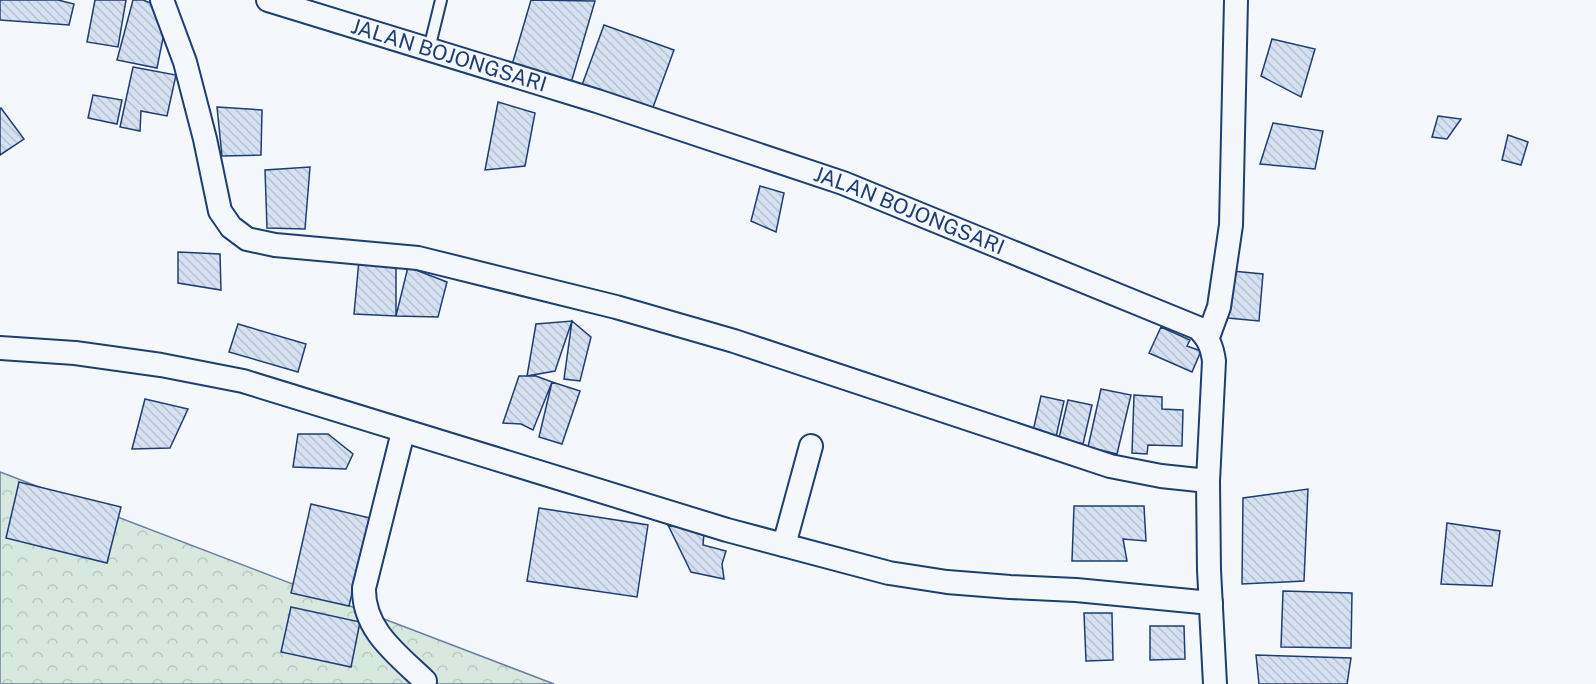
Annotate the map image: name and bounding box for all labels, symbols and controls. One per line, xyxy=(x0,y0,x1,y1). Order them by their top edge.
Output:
street label: JALAN BOJONGSARI xyxy=(348,13,550,97)
street label: JALAN BOJONGSARI xyxy=(811,161,1008,260)

